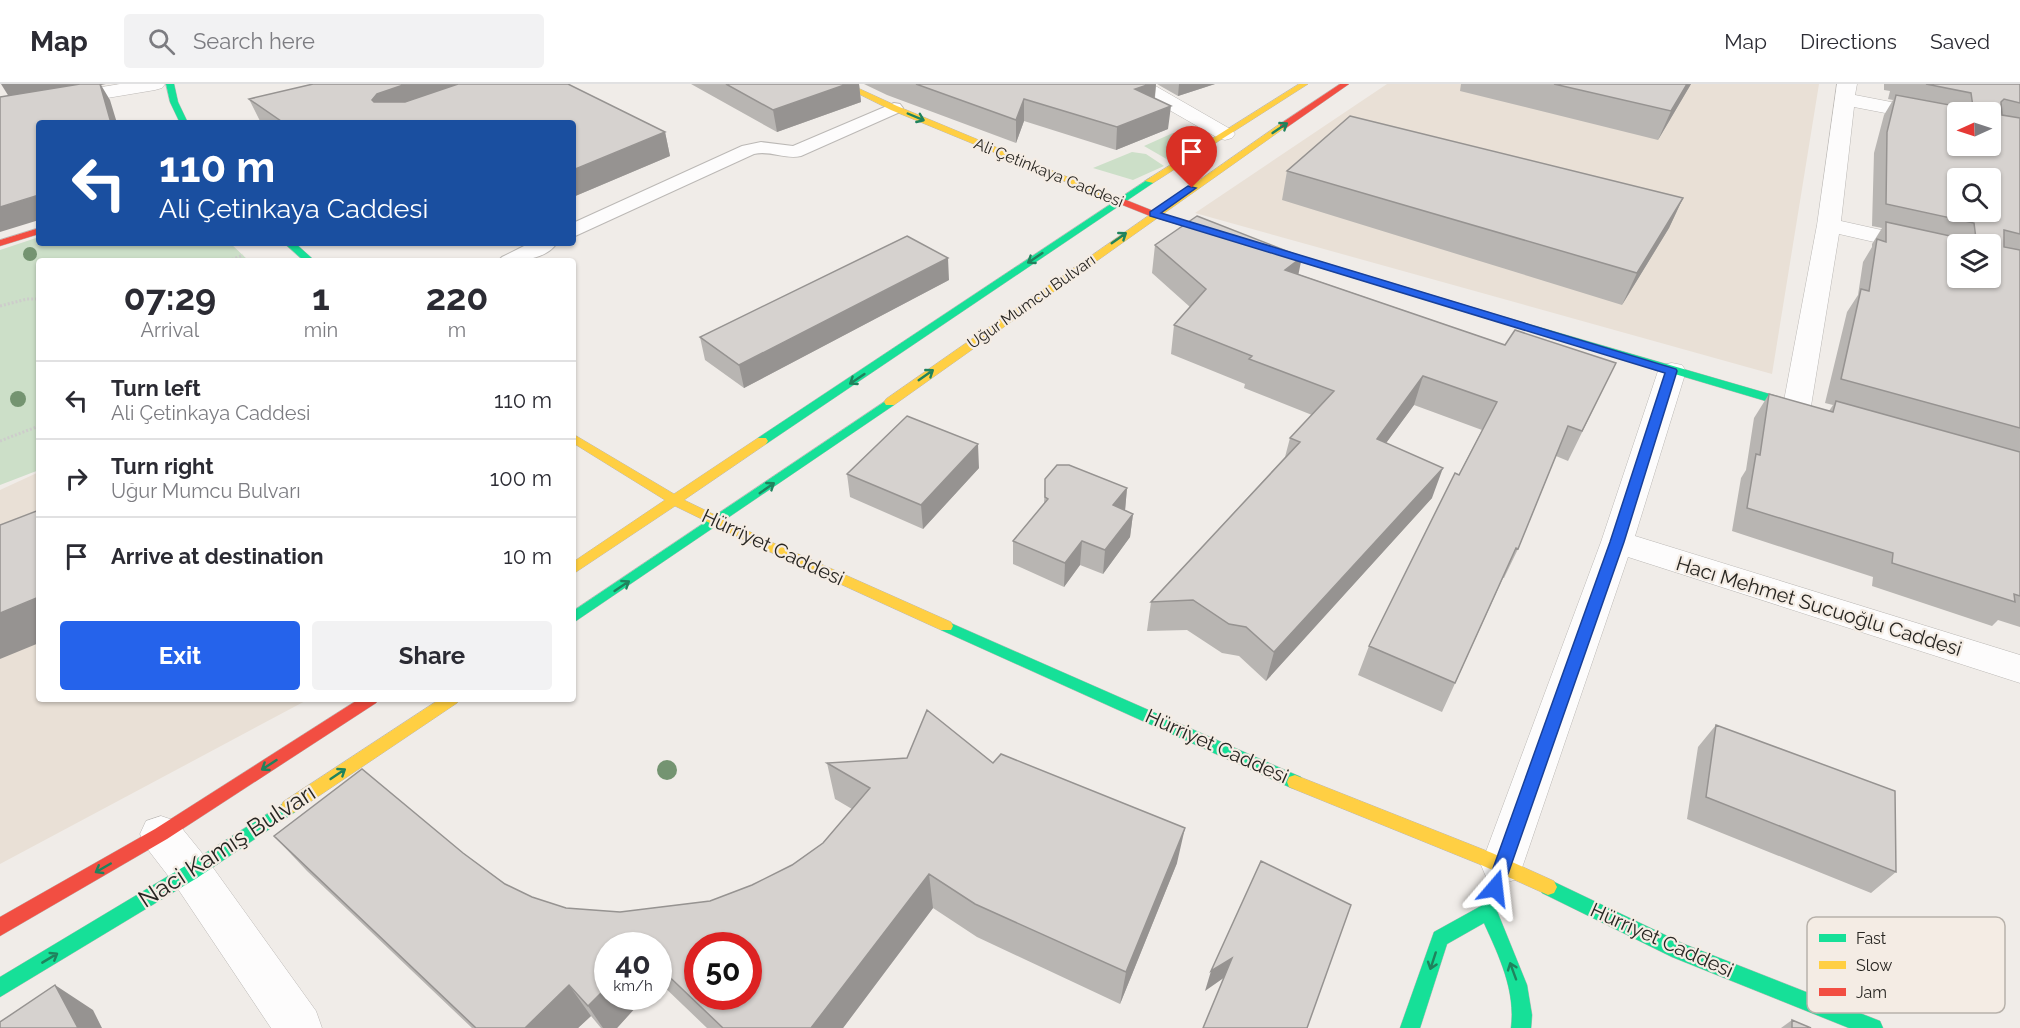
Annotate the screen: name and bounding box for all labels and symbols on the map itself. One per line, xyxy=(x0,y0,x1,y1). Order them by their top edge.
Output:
north arrow xyxy=(1947,102,2001,156)
one-way arrow xyxy=(906,112,924,123)
one-way arrow xyxy=(1271,122,1288,134)
pin xyxy=(1166,126,1217,188)
street label: Ali Çetinkaya Caddesi xyxy=(971,134,1126,211)
one-way arrow xyxy=(1111,232,1127,244)
street label: Uğur Mumcu Bulvarı xyxy=(964,250,1099,353)
one-way arrow xyxy=(1028,252,1044,264)
one-way arrow xyxy=(917,369,933,381)
one-way arrow xyxy=(849,373,865,385)
one-way arrow xyxy=(758,482,774,494)
street label: Hürriyet Caddesi xyxy=(698,504,848,590)
street label: Hacı Mehmet Sucuoğlu Caddesi xyxy=(1673,551,1965,661)
one-way arrow xyxy=(613,580,630,592)
street label: Hürriyet Caddesi xyxy=(1142,704,1292,788)
one-way arrow xyxy=(260,758,277,771)
one-way arrow xyxy=(330,768,346,780)
street label: Naci Kamış Bulvarı xyxy=(133,778,321,914)
position arrow xyxy=(1463,856,1527,920)
one-way arrow xyxy=(95,862,112,874)
street label: Hürriyet Caddesi xyxy=(1587,898,1737,982)
legend xyxy=(1807,917,2005,1013)
text: Fast xyxy=(1856,929,1887,948)
speed limit sign: 50 xyxy=(684,932,762,1010)
one-way arrow xyxy=(41,951,58,963)
one-way arrow xyxy=(1426,951,1437,970)
text: Slow xyxy=(1856,956,1892,975)
one-way arrow xyxy=(1507,962,1518,981)
text: Jam xyxy=(1856,983,1887,1002)

